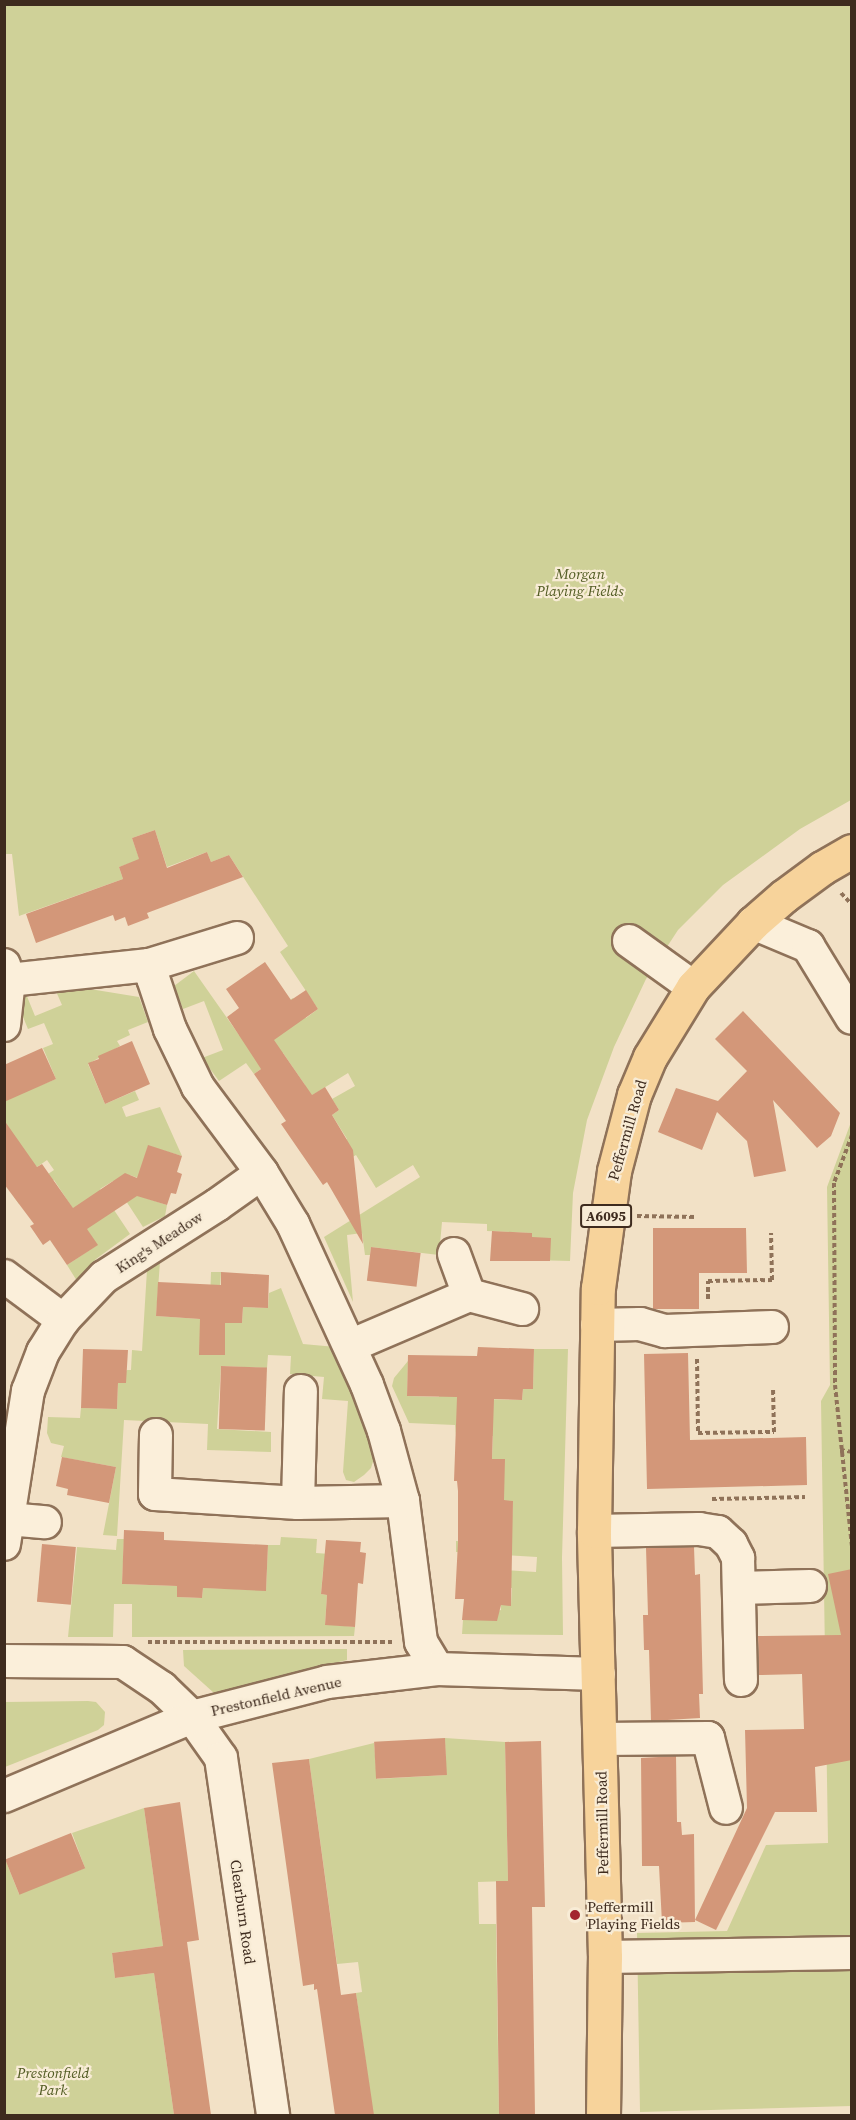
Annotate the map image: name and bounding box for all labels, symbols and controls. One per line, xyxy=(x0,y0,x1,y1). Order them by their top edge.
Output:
park label: Morgan Playing Fields xyxy=(536,564,624,599)
street label: Peffermill Road xyxy=(604,1077,650,1183)
road number: A6095 xyxy=(579,1205,633,1227)
street label: King's Meadow xyxy=(112,1207,206,1277)
street label: Prestonfield Avenue xyxy=(209,1672,343,1720)
street label: Peffermill Road xyxy=(592,1771,612,1875)
street label: Clearburn Road xyxy=(227,1859,259,1965)
place label: Peffermill Playing Fields xyxy=(587,1897,680,1932)
marker: Peffermill Playing Fields xyxy=(568,1908,582,1922)
park label: Prestonfield Park xyxy=(17,2063,89,2098)

